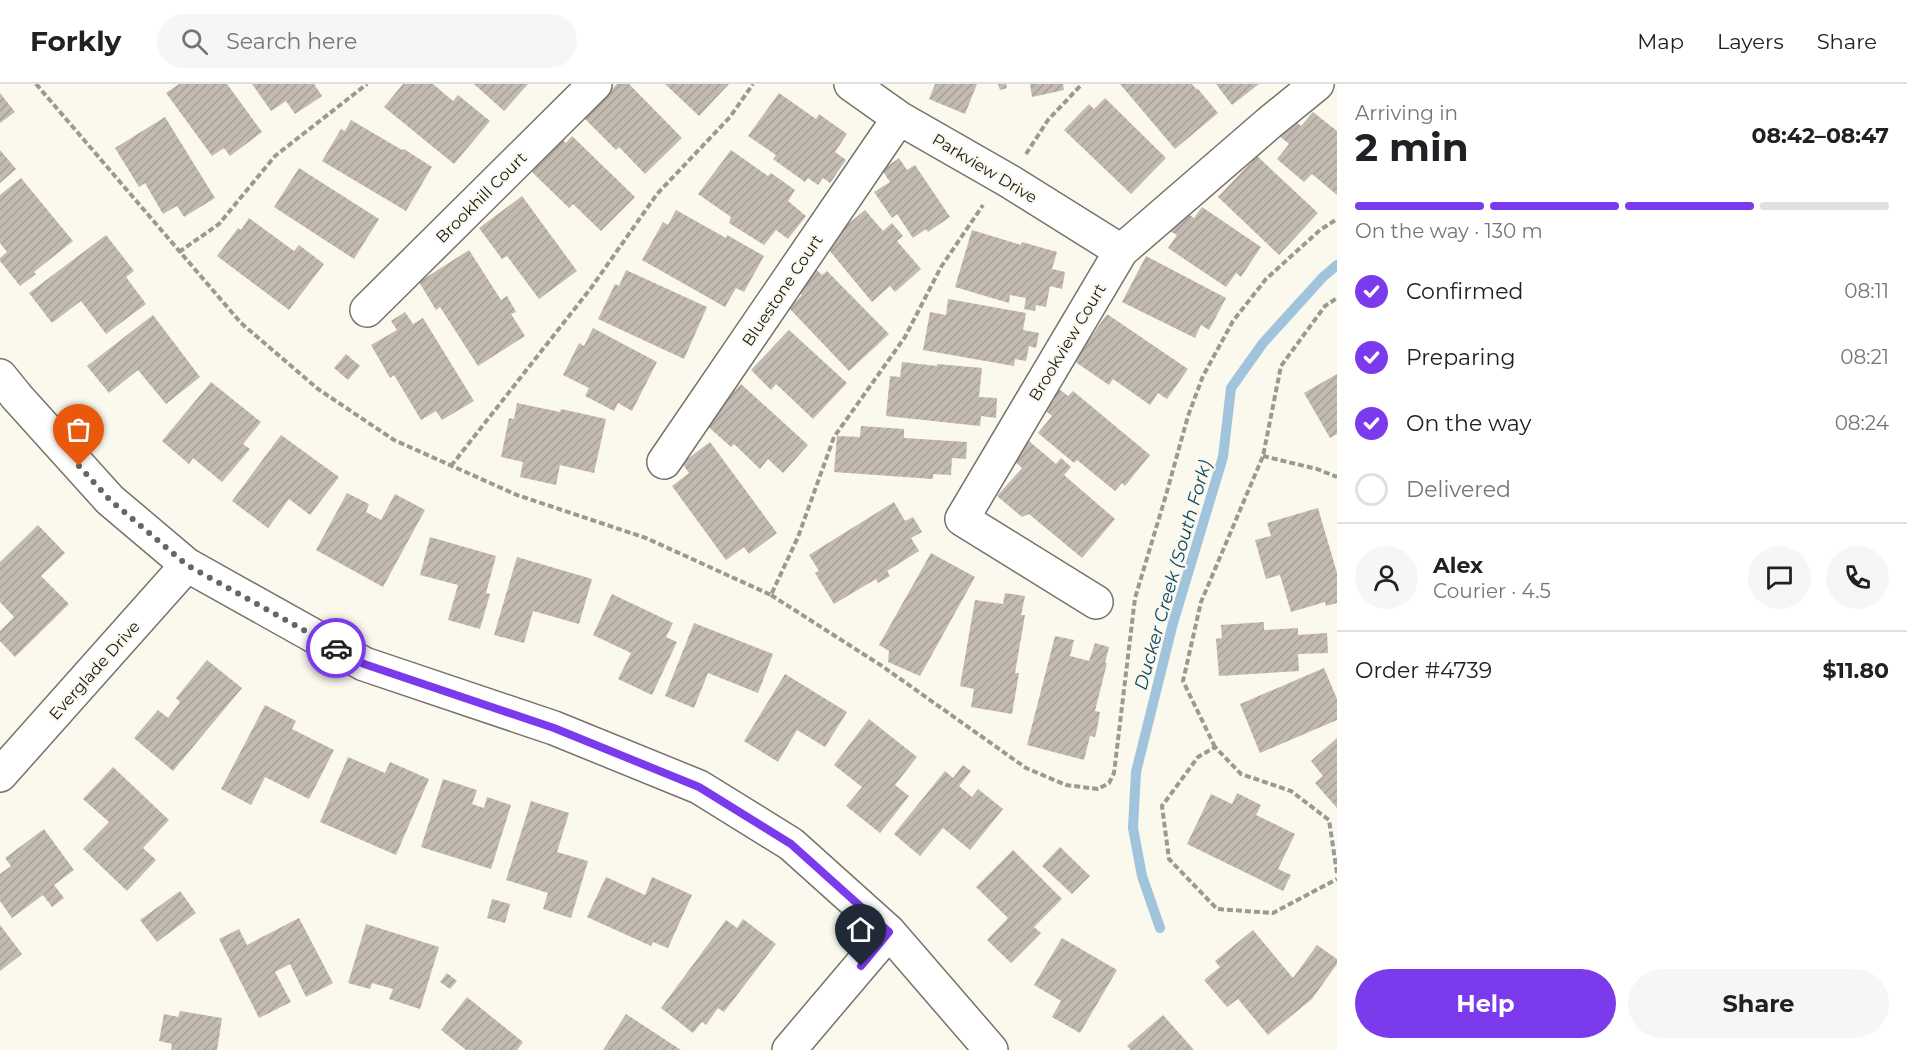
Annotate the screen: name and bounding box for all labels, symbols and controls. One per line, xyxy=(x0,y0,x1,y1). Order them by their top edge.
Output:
search box xyxy=(157,14,577,68)
text: Forkly xyxy=(30,24,121,58)
icon: search xyxy=(178,25,211,58)
text: Search here xyxy=(226,28,357,55)
text: Map xyxy=(1637,29,1684,54)
text: Layers xyxy=(1717,29,1784,54)
text: Share xyxy=(1817,29,1877,54)
text: Arriving in xyxy=(1355,101,1458,125)
text: 08:42–08:47 xyxy=(1752,122,1889,149)
text: 2 min xyxy=(1355,123,1469,171)
street label: Parkview Drive xyxy=(929,130,1041,207)
street label: Brookhill Court xyxy=(432,148,531,247)
text: On the way · 130 m xyxy=(1355,219,1543,243)
street label: Bluestone Court xyxy=(738,230,827,350)
icon: check xyxy=(1355,275,1388,308)
text: Confirmed xyxy=(1406,278,1523,305)
text: 08:11 xyxy=(1844,279,1889,303)
street label: Brookview Court xyxy=(1025,280,1110,404)
icon: check xyxy=(1355,341,1388,374)
text: Preparing xyxy=(1406,344,1515,371)
text: 08:21 xyxy=(1840,345,1889,369)
pin xyxy=(53,404,104,466)
icon: check xyxy=(1355,407,1388,440)
text: On the way xyxy=(1406,410,1531,437)
text: 08:24 xyxy=(1835,411,1889,435)
icon: bag xyxy=(62,413,95,446)
water label: Ducker Creek (South Fork) xyxy=(1130,458,1216,692)
text: Delivered xyxy=(1406,476,1511,503)
button: person xyxy=(1355,546,1418,609)
button: chat xyxy=(1748,546,1811,609)
button: phone xyxy=(1826,546,1889,609)
text: Alex xyxy=(1433,552,1483,579)
text: Courier · 4.5 xyxy=(1433,579,1551,603)
street label: Everglade Drive xyxy=(45,617,144,724)
courier xyxy=(306,618,366,678)
icon: car xyxy=(320,632,353,665)
text: Order #4739 xyxy=(1355,657,1492,684)
text: $11.80 xyxy=(1822,657,1889,684)
pin xyxy=(835,904,886,966)
icon: home xyxy=(844,913,877,946)
button: Help xyxy=(1355,969,1616,1038)
button: Share xyxy=(1628,969,1889,1038)

